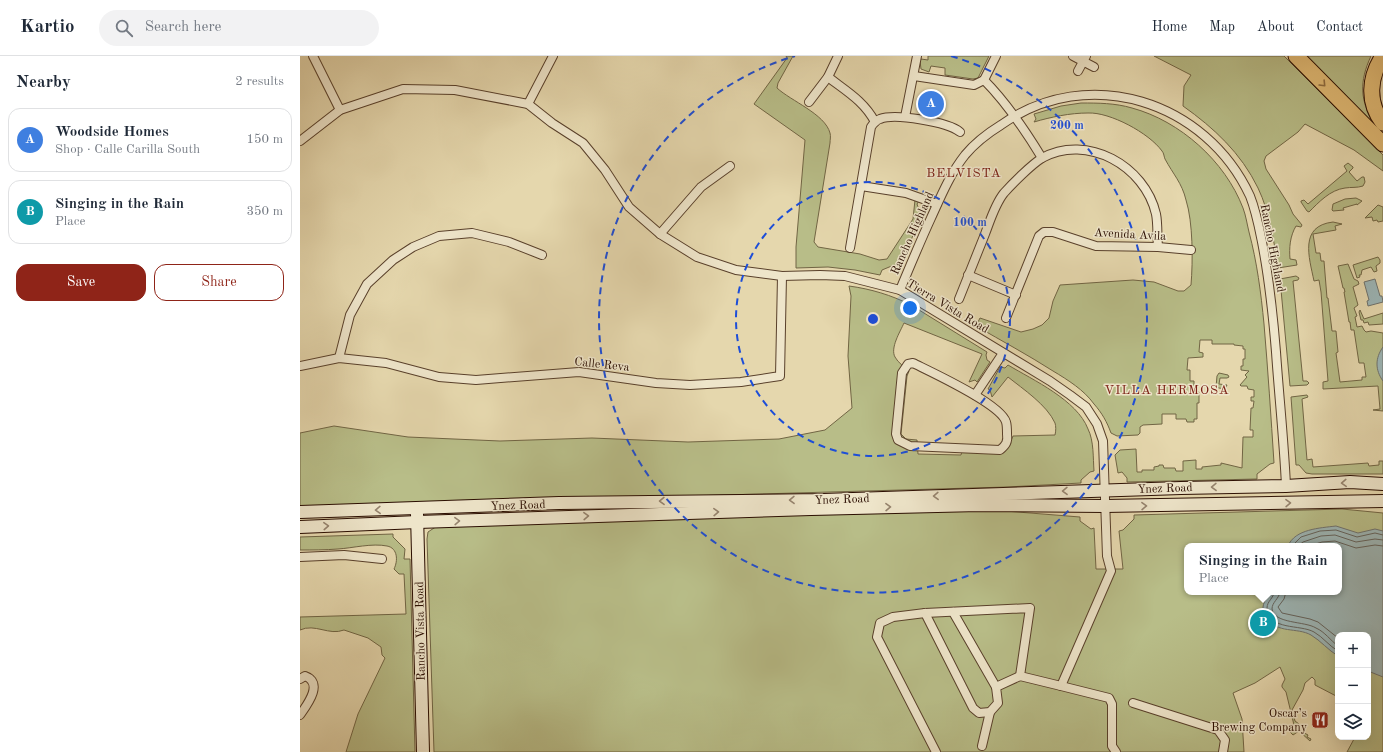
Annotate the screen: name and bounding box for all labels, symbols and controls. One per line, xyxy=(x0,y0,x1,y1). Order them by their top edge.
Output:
search box xyxy=(99,10,379,46)
icon: search xyxy=(113,17,135,39)
text: Kartio xyxy=(20,18,75,37)
text: Search here xyxy=(145,20,221,35)
text: Home xyxy=(1152,20,1187,34)
text: Map xyxy=(1209,20,1235,34)
text: About xyxy=(1257,20,1294,34)
text: Contact xyxy=(1316,20,1363,34)
text: Nearby xyxy=(16,74,71,91)
text: 2 results xyxy=(235,75,284,88)
one-way arrow xyxy=(1318,79,1326,87)
pin: A xyxy=(918,89,944,119)
text: 200 m xyxy=(1050,120,1084,132)
text: Woodside Homes xyxy=(55,125,169,140)
text: A xyxy=(25,133,35,146)
text: 150 m xyxy=(246,133,283,146)
text: Shop · Calle Carilla South xyxy=(55,143,200,156)
district label: BELVISTA xyxy=(926,167,1002,180)
street label: Rancho Highland xyxy=(889,190,937,277)
text: Singing in the Rain xyxy=(55,197,184,212)
street label: Rancho Highland xyxy=(1258,203,1286,293)
text: B xyxy=(25,205,35,218)
text: 350 m xyxy=(246,205,283,218)
text: Place xyxy=(55,215,85,228)
text: 100 m xyxy=(953,217,987,229)
street label: Avenida Avila xyxy=(1094,227,1166,243)
button: Save xyxy=(16,264,146,301)
button: Share xyxy=(154,264,284,301)
street label: Tierra Vista Road xyxy=(904,278,991,336)
your location xyxy=(900,298,920,318)
centre of rings xyxy=(866,312,880,326)
street label: Calle Reva xyxy=(574,356,630,374)
district label: VILLA HERMOSA xyxy=(1104,384,1230,397)
one-way arrow xyxy=(1341,478,1347,487)
street label: Ynez Road xyxy=(1137,482,1193,496)
one-way arrow xyxy=(1211,483,1217,491)
one-way arrow xyxy=(1062,487,1068,495)
one-way arrow xyxy=(933,491,939,500)
street label: Ynez Road xyxy=(814,493,870,507)
one-way arrow xyxy=(789,496,795,504)
one-way arrow xyxy=(659,497,665,505)
street label: Ynez Road xyxy=(490,499,546,513)
one-way arrow xyxy=(1285,499,1291,507)
one-way arrow xyxy=(1141,502,1147,510)
one-way arrow xyxy=(885,503,891,511)
one-way arrow xyxy=(375,506,381,514)
one-way arrow xyxy=(713,508,719,516)
one-way arrow xyxy=(583,512,589,521)
one-way arrow xyxy=(454,516,460,525)
one-way arrow xyxy=(323,522,329,530)
popup xyxy=(1184,543,1342,595)
text: Singing in the Rain xyxy=(1198,554,1328,569)
text: Place xyxy=(1198,572,1229,585)
street label: Rancho Vista Road xyxy=(414,581,428,681)
pin: B xyxy=(1250,608,1276,638)
map controls xyxy=(1335,632,1371,740)
button: + xyxy=(1335,632,1371,668)
button: − xyxy=(1335,668,1371,704)
button: layers xyxy=(1335,704,1371,740)
place label: Oscar’s Brewing Company xyxy=(1211,708,1308,734)
restaurant icon: Oscar’s Brewing Company xyxy=(1310,710,1330,730)

